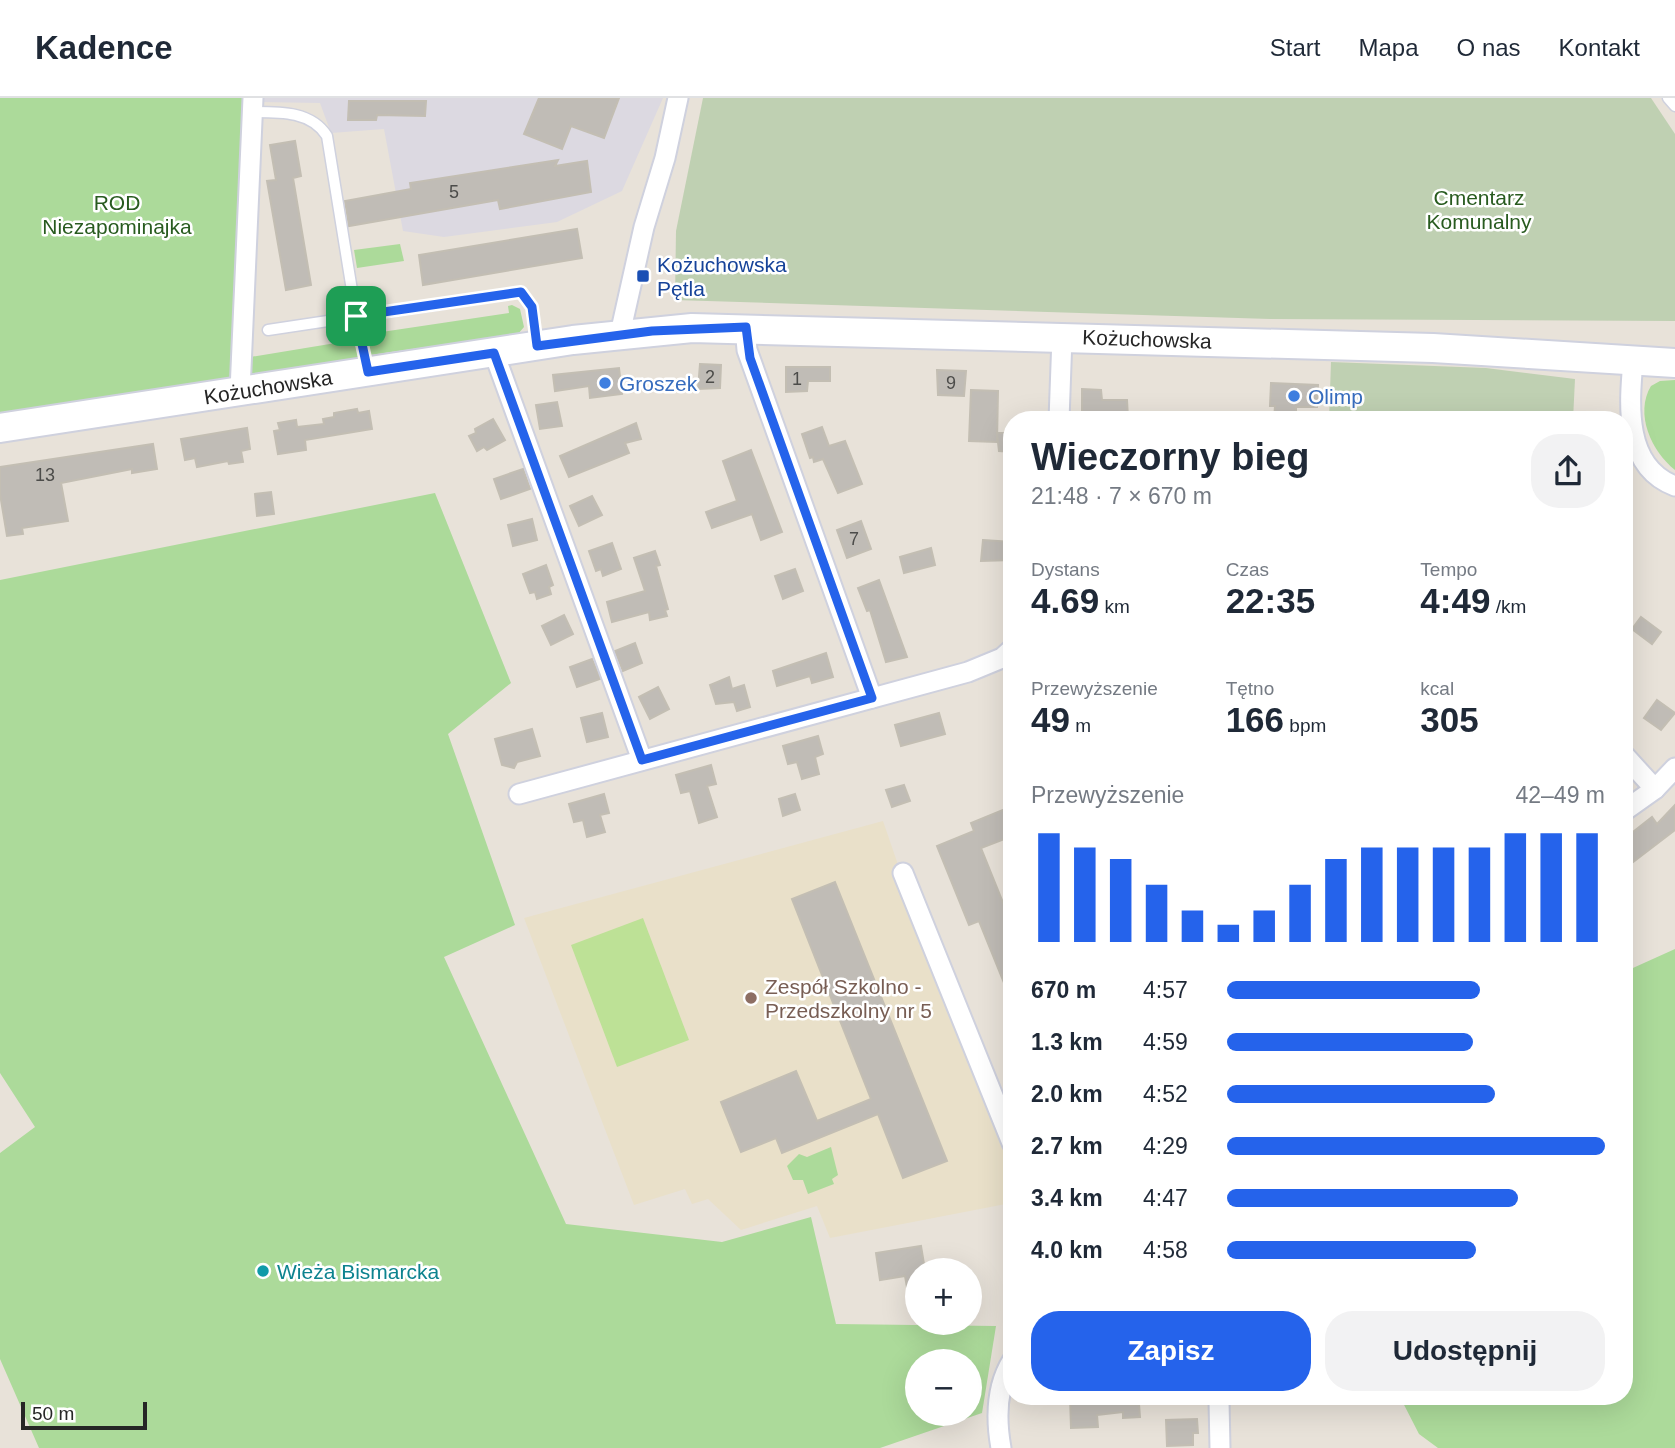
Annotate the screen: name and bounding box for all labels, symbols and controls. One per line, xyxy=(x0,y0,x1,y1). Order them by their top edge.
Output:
text: Kadence xyxy=(35,29,173,66)
text: Start xyxy=(1270,34,1321,61)
text: Mapa xyxy=(1359,34,1419,61)
text: O nas xyxy=(1457,34,1521,61)
text: Kontakt xyxy=(1559,34,1640,61)
house number: 5 xyxy=(449,182,459,202)
park label: Cmentarz Komunalny xyxy=(1426,186,1532,233)
park label: ROD Niezapominajka xyxy=(42,191,192,238)
place label: Kożuchowska Pętla xyxy=(657,253,787,300)
marker: Kożuchowska Pętla xyxy=(635,268,651,284)
pin xyxy=(326,286,386,346)
icon: arrive xyxy=(337,297,375,335)
street label: Kożuchowska xyxy=(1082,325,1212,353)
street label: Kożuchowska xyxy=(202,365,334,408)
house number: 2 xyxy=(705,367,715,387)
house number: 1 xyxy=(792,369,802,389)
place label: Groszek xyxy=(619,372,698,395)
house number: 9 xyxy=(946,373,956,393)
marker: Groszek xyxy=(597,375,613,391)
place label: Olimp xyxy=(1308,385,1363,408)
marker: Olimp xyxy=(1286,388,1302,404)
button: share xyxy=(1531,434,1605,508)
text: Wieczorny bieg xyxy=(1031,436,1309,478)
house number: 13 xyxy=(35,465,55,485)
text: 21:48 · 7 × 670 m xyxy=(1031,483,1212,509)
house number: 7 xyxy=(849,529,859,549)
text: Dystans xyxy=(1031,559,1100,580)
text: Czas xyxy=(1226,559,1269,580)
text: Tempo xyxy=(1420,559,1477,580)
text: 4.69 xyxy=(1031,581,1099,620)
text: 22:35 xyxy=(1226,581,1315,620)
text: 4:49 xyxy=(1420,581,1490,620)
text: km xyxy=(1099,596,1130,617)
text: /km xyxy=(1490,596,1526,617)
text: Przewyższenie xyxy=(1031,678,1158,699)
text: Tętno xyxy=(1226,678,1274,699)
text: kcal xyxy=(1420,678,1454,699)
text: 49 xyxy=(1031,700,1070,739)
text: 166 xyxy=(1226,700,1284,739)
text: 305 xyxy=(1420,700,1479,739)
text: m xyxy=(1070,715,1091,736)
text: bpm xyxy=(1284,715,1326,736)
text: Przewyższenie xyxy=(1031,782,1184,808)
text: 42–49 m xyxy=(1515,782,1605,808)
place label: Zespół Szkolno - Przedszkolny nr 5 xyxy=(765,975,932,1022)
text: 670 m xyxy=(1031,977,1096,1003)
text: 4:57 xyxy=(1143,977,1188,1003)
marker: Zespół Szkolno - Przedszkolny nr 5 xyxy=(743,990,759,1006)
text: 1.3 km xyxy=(1031,1029,1103,1055)
text: 4:59 xyxy=(1143,1029,1188,1055)
text: 2.0 km xyxy=(1031,1081,1103,1107)
text: 4:52 xyxy=(1143,1081,1188,1107)
text: 2.7 km xyxy=(1031,1133,1103,1159)
text: 4:29 xyxy=(1143,1133,1188,1159)
text: 3.4 km xyxy=(1031,1185,1103,1211)
text: 4:47 xyxy=(1143,1185,1188,1211)
text: 4.0 km xyxy=(1031,1237,1103,1263)
text: 4:58 xyxy=(1143,1237,1188,1263)
map controls xyxy=(905,1258,982,1426)
button: + xyxy=(905,1258,982,1335)
place label: Wieża Bismarcka xyxy=(277,1260,440,1283)
marker: Wieża Bismarcka xyxy=(255,1263,271,1279)
button: Zapisz xyxy=(1031,1311,1311,1391)
button: Udostępnij xyxy=(1325,1311,1605,1391)
button: − xyxy=(905,1349,982,1426)
scale bar xyxy=(21,1399,147,1431)
text: 50 m xyxy=(32,1403,74,1424)

